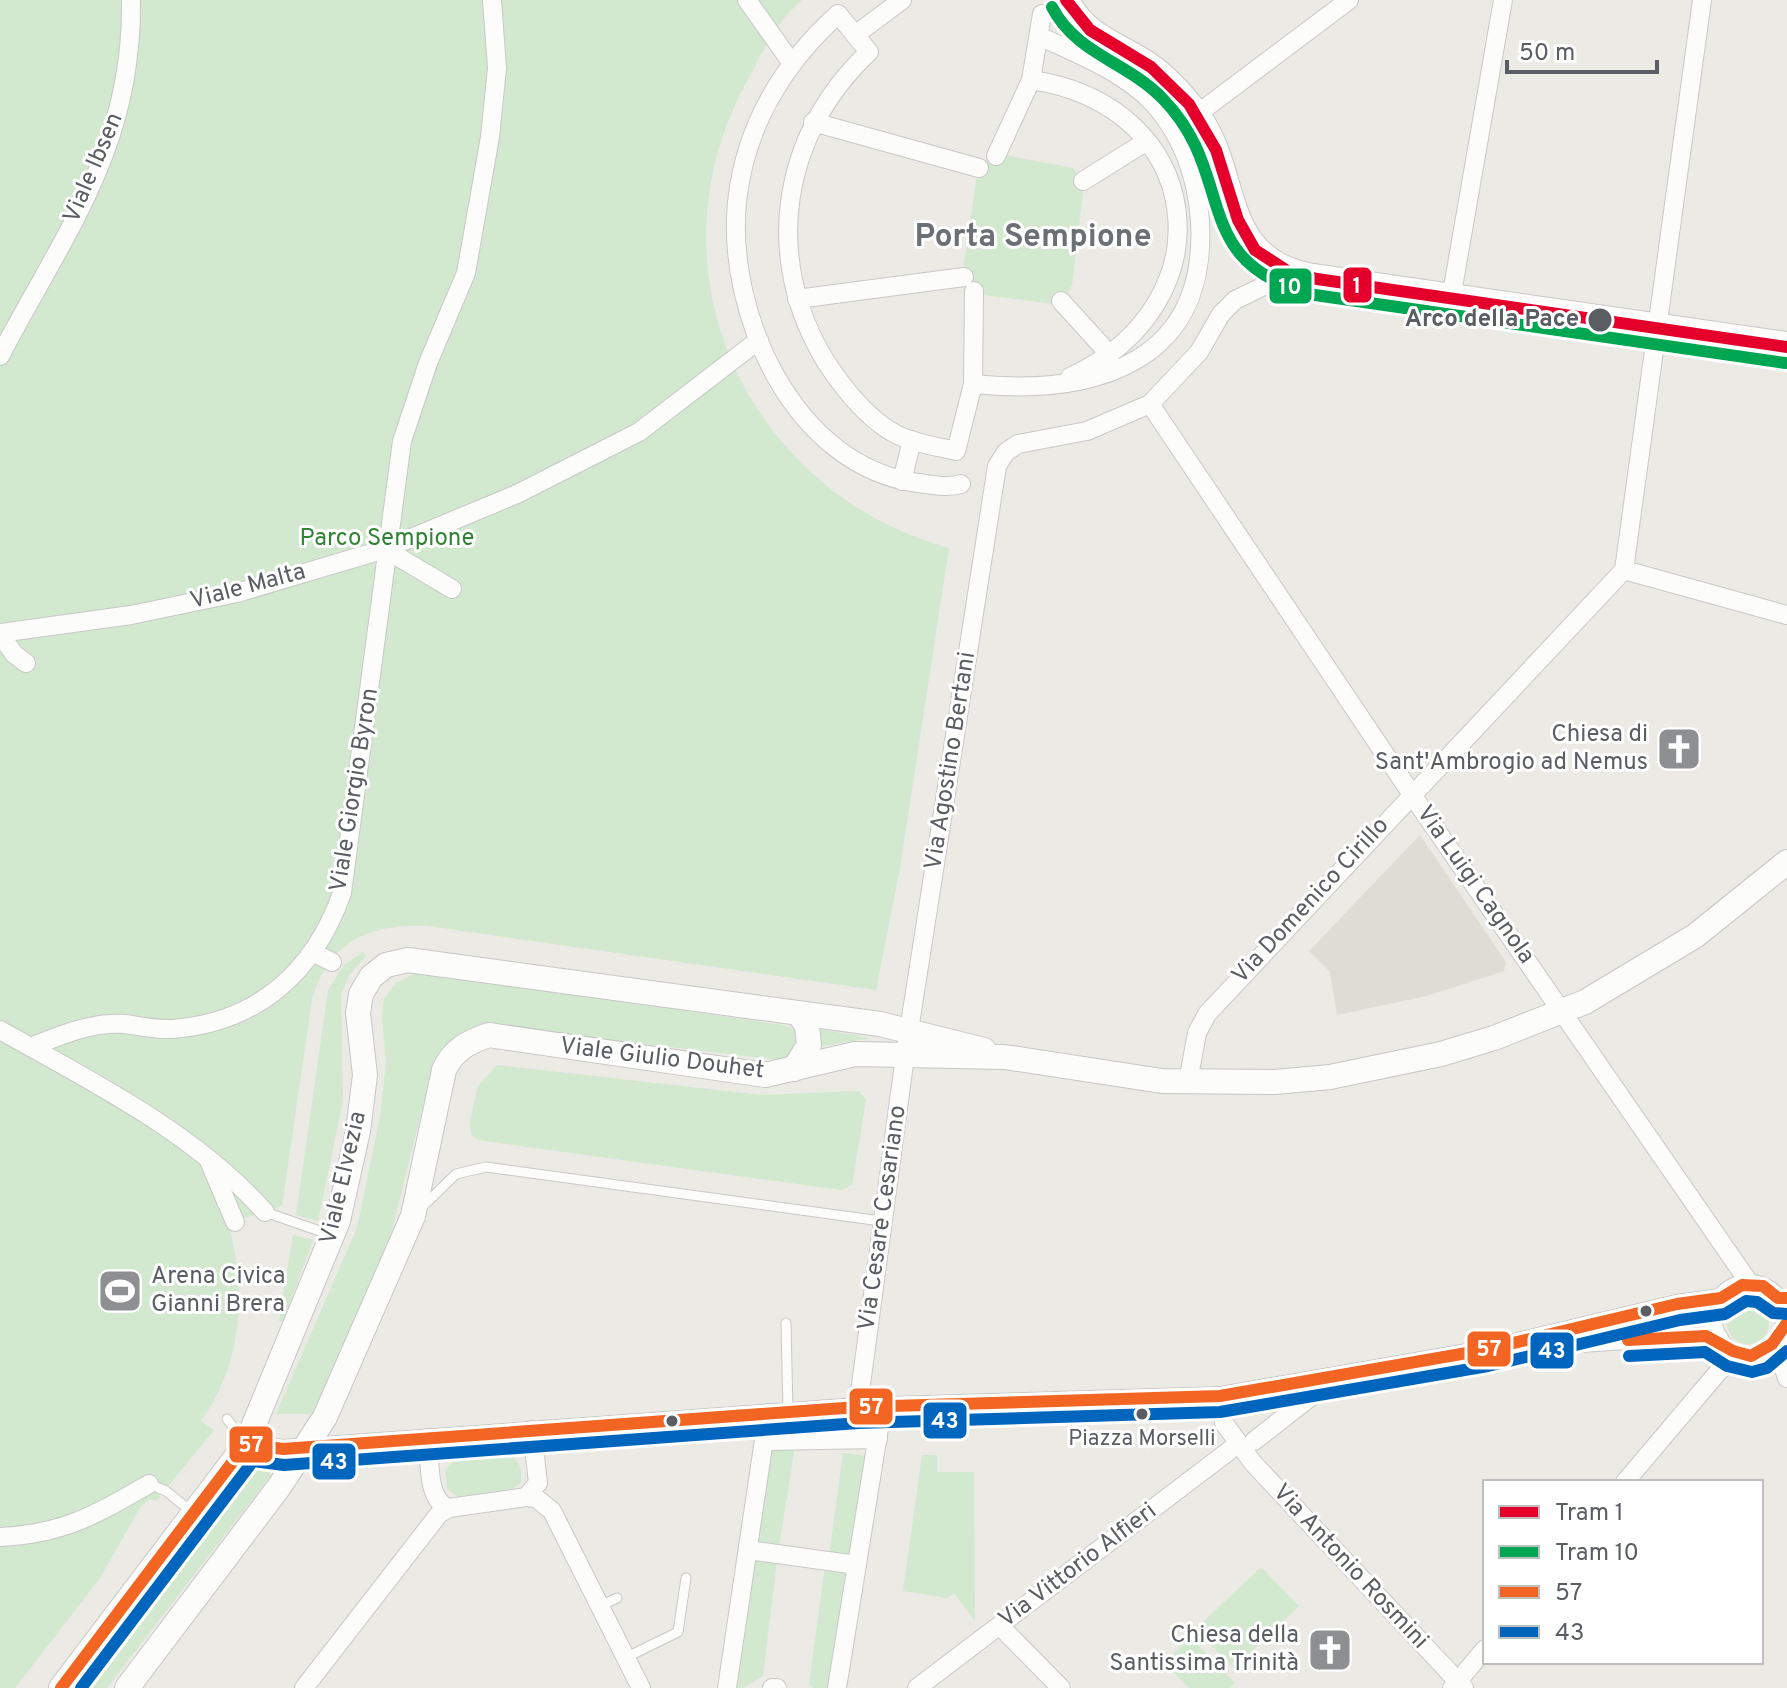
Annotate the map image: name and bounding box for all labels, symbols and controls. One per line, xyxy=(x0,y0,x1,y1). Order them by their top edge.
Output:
scale bar xyxy=(1507,24,1657,74)
text: 50 m xyxy=(1519,39,1575,69)
street label: Viale Ibsen xyxy=(57,108,131,228)
district label: Porta Sempione xyxy=(914,218,1152,258)
line badge: 1 xyxy=(1342,266,1373,304)
line badge: 10 xyxy=(1268,267,1313,305)
text: 1 xyxy=(1353,274,1361,301)
text: 10 xyxy=(1278,275,1302,302)
place label: Arco della Pace xyxy=(1405,305,1579,335)
marker: Arco della Pace xyxy=(1586,306,1614,334)
park label: Parco Sempione xyxy=(300,524,475,554)
street label: Viale Malta xyxy=(187,557,309,617)
street label: Via Agostino Bertani xyxy=(919,650,983,872)
street label: Viale Giorgio Byron xyxy=(324,686,386,894)
place label: Chiesa di Sant'Ambrogio ad Nemus xyxy=(1375,720,1648,778)
church icon: Chiesa di Sant'Ambrogio ad Nemus xyxy=(1655,725,1703,773)
street label: Via Luigi Cagnola xyxy=(1409,800,1541,970)
street label: Via Domenico Cirillo xyxy=(1226,811,1396,991)
street label: Viale Giulio Douhet xyxy=(558,1032,766,1086)
street label: Via Cesare Cesariano xyxy=(852,1103,914,1333)
street label: Viale Elvezia xyxy=(314,1109,374,1247)
place label: Arena Civica Gianni Brera xyxy=(151,1262,285,1320)
sports icon: Arena Civica Gianni Brera xyxy=(96,1267,144,1315)
unlabelled marker xyxy=(1638,1303,1654,1319)
line badge: 57 xyxy=(1466,1330,1512,1368)
line badge: 43 xyxy=(1529,1331,1575,1370)
text: 57 xyxy=(1476,1337,1502,1364)
text: 43 xyxy=(1538,1339,1566,1366)
line badge: 57 xyxy=(848,1387,894,1426)
text: 57 xyxy=(858,1395,884,1422)
line badge: 43 xyxy=(922,1401,968,1440)
marker: Piazza Morselli xyxy=(1134,1406,1150,1422)
text: 43 xyxy=(931,1409,959,1436)
unlabelled marker xyxy=(664,1413,680,1429)
line badge: 57 xyxy=(228,1425,274,1464)
place label: Piazza Morselli xyxy=(1068,1426,1216,1453)
text: 57 xyxy=(238,1433,264,1460)
line badge: 43 xyxy=(311,1442,357,1481)
text: 43 xyxy=(320,1450,348,1477)
street label: Via Antonio Rosmini xyxy=(1266,1478,1434,1656)
legend xyxy=(1483,1480,1763,1664)
street label: Via Vittorio Alfieri xyxy=(993,1497,1163,1635)
text: Tram 1 xyxy=(1555,1499,1624,1529)
text: Tram 10 xyxy=(1555,1539,1639,1569)
text: 57 xyxy=(1555,1579,1582,1609)
text: 43 xyxy=(1555,1619,1584,1649)
place label: Chiesa della Santissima Trinità xyxy=(1109,1621,1299,1679)
church icon: Chiesa della Santissima Trinità xyxy=(1306,1626,1354,1674)

